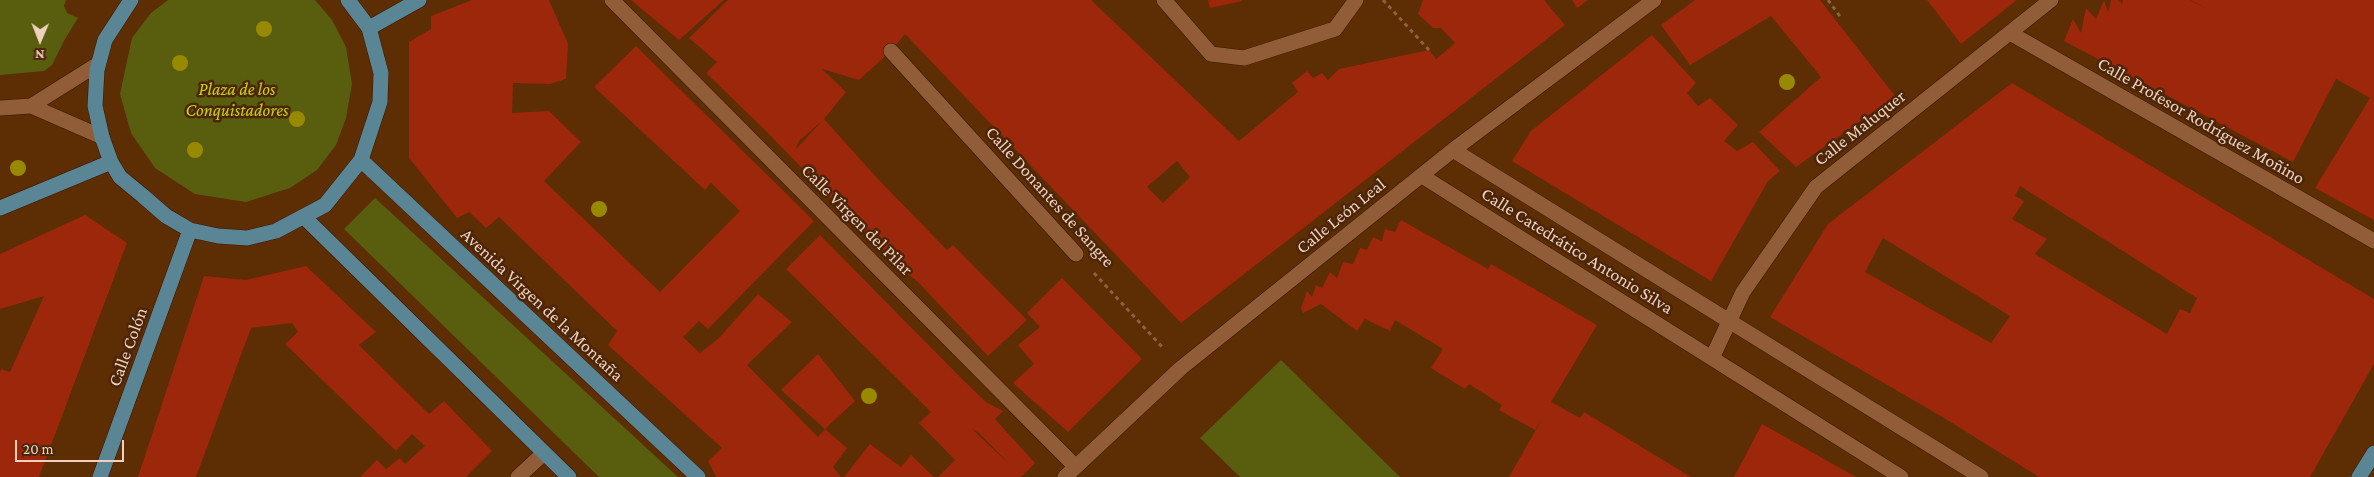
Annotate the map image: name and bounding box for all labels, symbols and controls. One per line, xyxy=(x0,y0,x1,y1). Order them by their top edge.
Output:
north arrow xyxy=(15,15,65,65)
text: N xyxy=(35,47,45,63)
street label: Calle Profesor Rodríguez Moñino xyxy=(2094,53,2308,189)
park label: Plaza de los Conquistadores xyxy=(185,78,289,120)
street label: Calle Maluquer xyxy=(1810,86,1910,170)
street label: Calle Donantes de Sangre xyxy=(981,122,1119,272)
street label: Calle Virgen del Pilar xyxy=(797,160,917,280)
street label: Calle León Leal xyxy=(1292,173,1390,259)
street label: Calle Catedrático Antonio Silva xyxy=(1477,183,1677,319)
street label: Avenida Virgen de la Montaña xyxy=(456,224,628,386)
street label: Calle Colón xyxy=(104,305,152,389)
scale bar xyxy=(18,430,126,462)
text: 20 m xyxy=(23,441,54,457)

